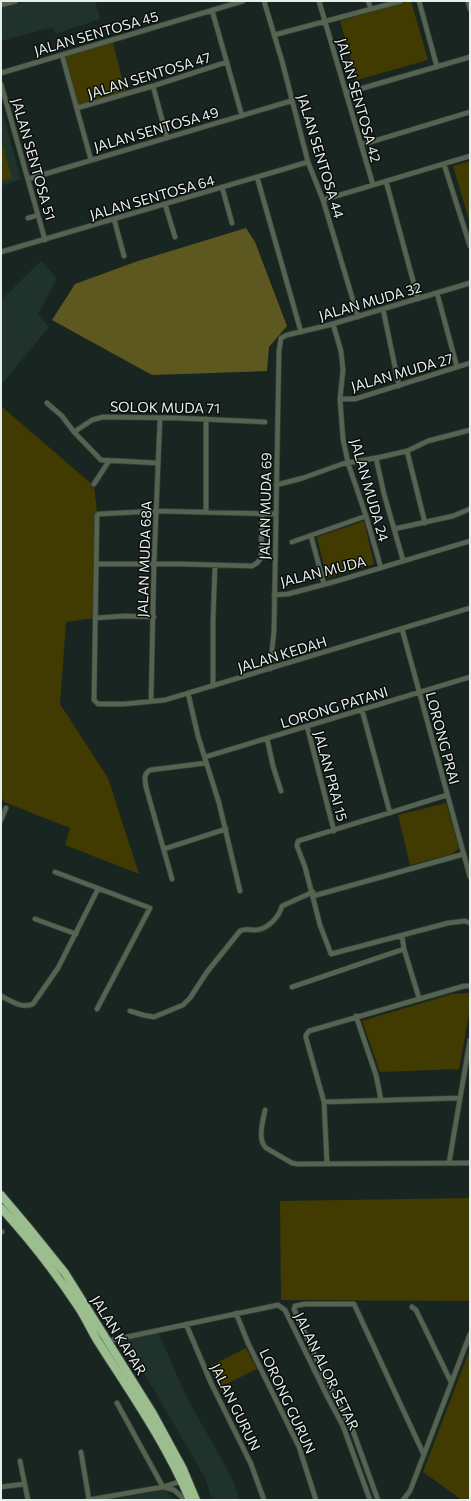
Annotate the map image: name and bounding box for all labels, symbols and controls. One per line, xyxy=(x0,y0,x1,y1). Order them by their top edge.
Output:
street label: JALAN SENTOSA 45 xyxy=(32,7,160,59)
street label: JALAN SENTOSA 42 xyxy=(333,36,385,164)
street label: JALAN SENTOSA 47 xyxy=(85,48,213,102)
street label: JALAN SENTOSA 44 xyxy=(294,92,348,221)
street label: JALAN SENTOSA 51 xyxy=(8,96,60,222)
street label: JALAN SENTOSA 49 xyxy=(92,103,220,155)
street label: JALAN SENTOSA 64 xyxy=(88,171,217,223)
street label: JALAN MUDA 32 xyxy=(317,278,424,324)
street label: JALAN MUDA 27 xyxy=(349,349,455,395)
street label: SOLOK MUDA 71 xyxy=(110,398,220,416)
street label: JALAN MUDA 24 xyxy=(347,437,393,544)
street label: JALAN MUDA 69 xyxy=(256,452,274,560)
street label: JALAN MUDA 68A xyxy=(133,500,155,618)
street label: JALAN MUDA xyxy=(278,552,368,590)
street label: JALAN KEDAH xyxy=(235,632,329,676)
street label: LORONG PATANI xyxy=(278,683,390,731)
street label: LORONG PRAI xyxy=(422,690,464,786)
street label: JALAN PRAI 15 xyxy=(311,729,351,823)
street label: JALAN KAPAR xyxy=(88,1292,150,1378)
street label: JALAN ALOR SETAR xyxy=(291,1309,363,1433)
street label: LORONG GURUN xyxy=(256,1346,320,1456)
street label: JALAN GURUN xyxy=(208,1361,264,1453)

